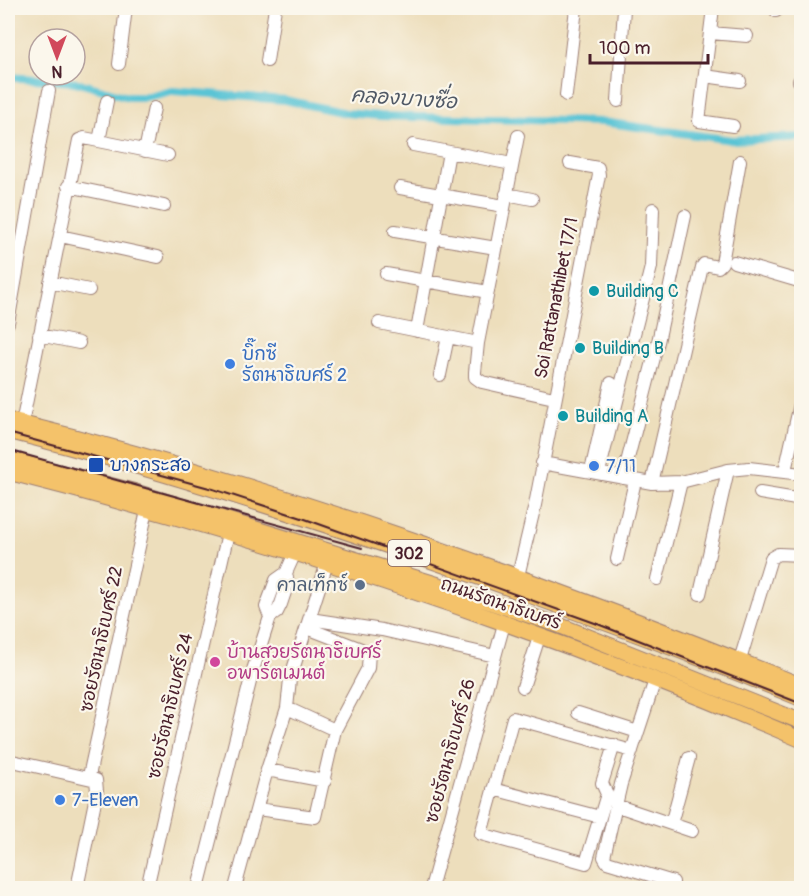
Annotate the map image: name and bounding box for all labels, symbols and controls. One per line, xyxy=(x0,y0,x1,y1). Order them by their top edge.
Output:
north arrow xyxy=(27,27,87,87)
scale bar xyxy=(590,27,708,65)
text: 100 m xyxy=(599,37,651,60)
text: N xyxy=(51,61,62,81)
water label: คลองบางซื่อ xyxy=(350,76,459,115)
street label: Soi Rattanathibet 17/1 xyxy=(530,215,583,381)
place label: Building C xyxy=(606,280,679,303)
marker: Building C xyxy=(587,284,601,298)
place label: บิ๊กซี รัตนาธิเบศร์ 2 xyxy=(242,337,347,387)
place label: Building B xyxy=(592,337,664,360)
marker: Building B xyxy=(573,341,587,355)
marker: บิ๊กซี รัตนาธิเบศร์ 2 xyxy=(223,357,237,371)
place label: Building A xyxy=(575,405,649,428)
marker: Building A xyxy=(556,409,570,423)
place label: บางกระสอ xyxy=(110,454,191,477)
place label: 7/11 xyxy=(606,455,636,478)
marker: บางกระสอ xyxy=(87,456,105,474)
marker: 7/11 xyxy=(587,459,601,473)
road number: 302 xyxy=(388,540,430,566)
street label: ซอยรัตนาธิเบศร์ 22 xyxy=(73,564,128,714)
street label: ถนนรัตนาธิเบศร์ xyxy=(437,570,566,635)
place label: คาลเท็กซ์ xyxy=(277,572,348,597)
marker: คาลเท็กซ์ xyxy=(353,578,367,592)
street label: ซอยรัตนาธิเบศร์ 24 xyxy=(141,630,199,781)
place label: บ้านสวยรัตนาธิเบศร์ อพาร์ตเมนต์ xyxy=(227,639,382,685)
marker: บ้านสวยรัตนาธิเบศร์ อพาร์ตเมนต์ xyxy=(208,655,222,669)
street label: ซอยรัตนาธิเบศร์ 26 xyxy=(418,676,481,826)
place label: 7-Eleven xyxy=(72,789,139,812)
marker: 7-Eleven xyxy=(53,793,67,807)

